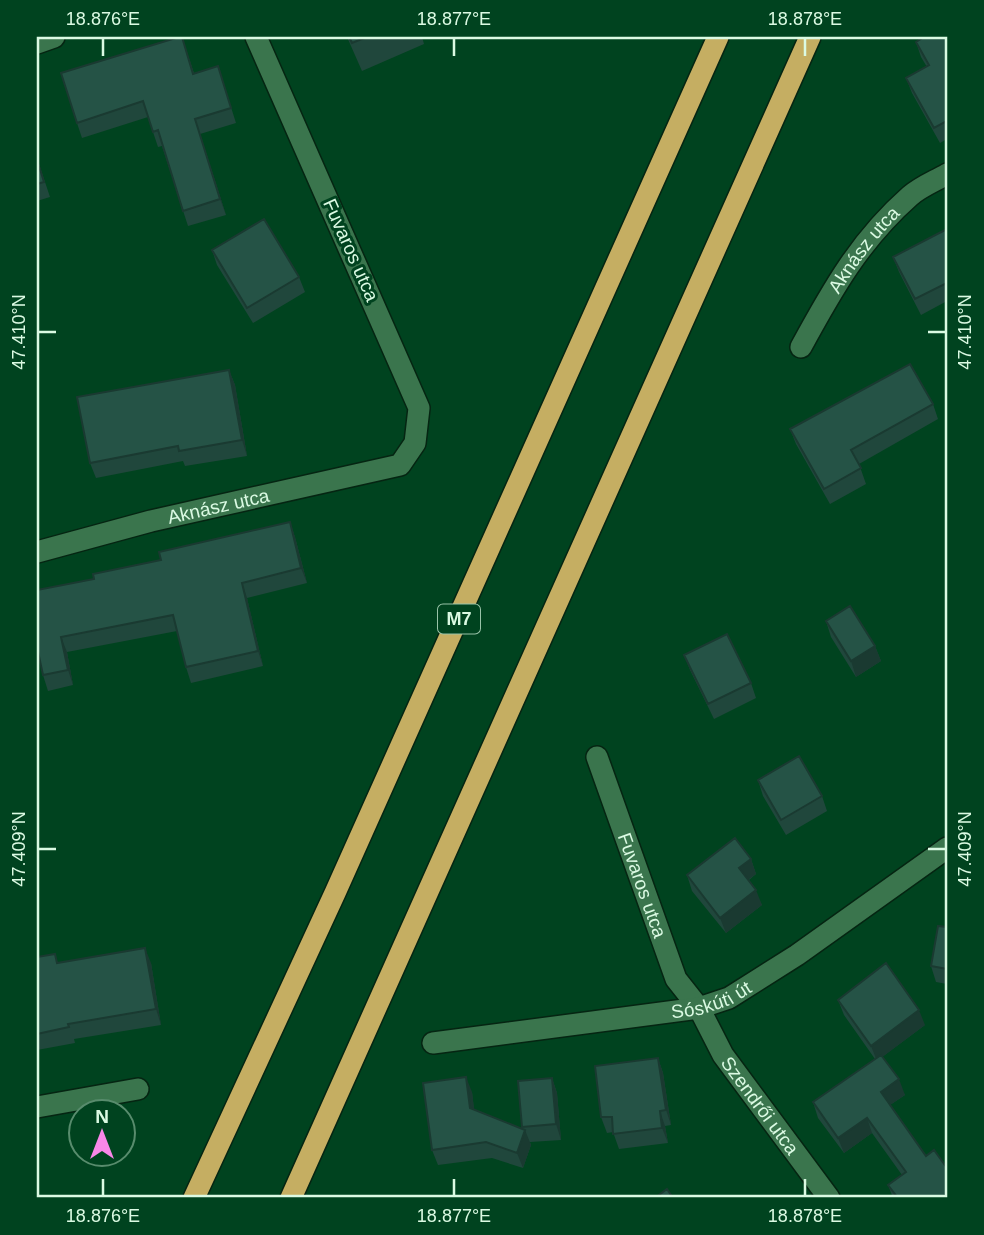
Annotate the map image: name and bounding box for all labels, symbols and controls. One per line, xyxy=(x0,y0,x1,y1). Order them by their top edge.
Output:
text: 18.876°E xyxy=(66,9,140,29)
text: 18.877°E xyxy=(417,9,491,29)
text: 18.878°E xyxy=(768,9,842,29)
street label: Fuvaros utca xyxy=(319,196,383,305)
street label: Aknász utca xyxy=(824,202,903,297)
text: 47.410°N xyxy=(9,294,29,370)
text: 47.410°N xyxy=(955,294,975,370)
street label: Aknász utca xyxy=(165,484,271,527)
road number: M7 xyxy=(438,604,480,634)
text: 47.409°N xyxy=(9,811,29,887)
text: 47.409°N xyxy=(955,811,975,887)
street label: Fuvaros utca xyxy=(614,830,671,941)
street label: Sóskúti út xyxy=(670,976,755,1022)
street label: Szendrői utca xyxy=(717,1052,804,1159)
north arrow xyxy=(66,1098,136,1168)
text: N xyxy=(95,1106,109,1127)
text: 18.876°E xyxy=(66,1206,140,1226)
text: 18.877°E xyxy=(417,1206,491,1226)
text: 18.878°E xyxy=(768,1206,842,1226)

